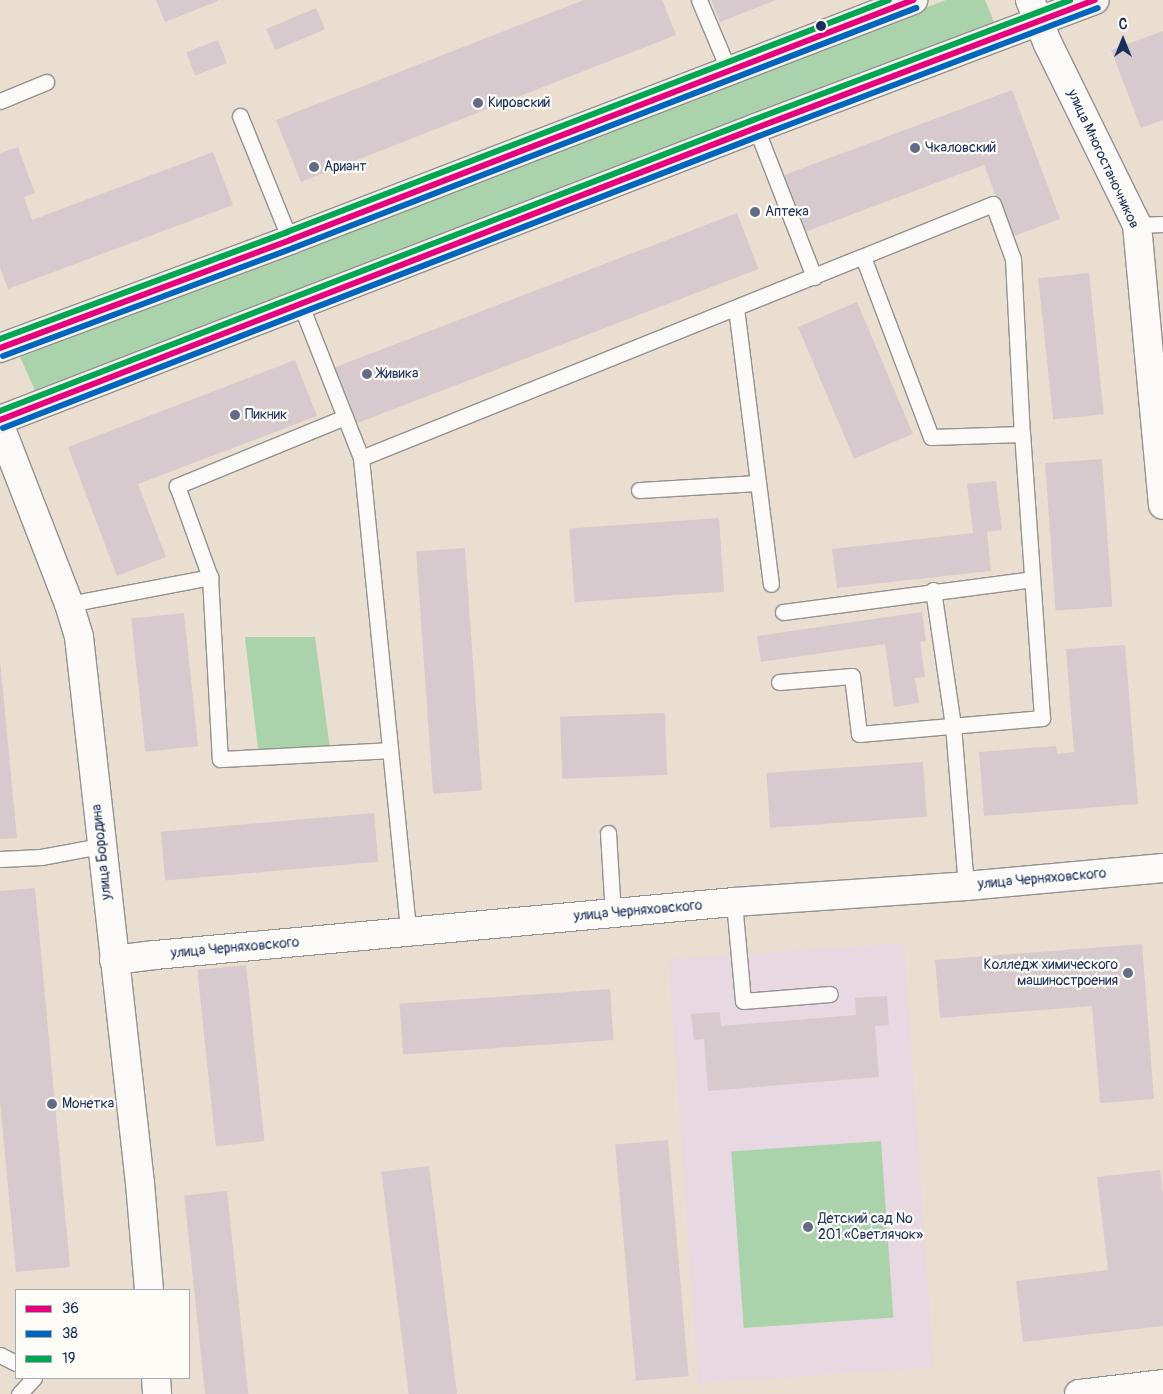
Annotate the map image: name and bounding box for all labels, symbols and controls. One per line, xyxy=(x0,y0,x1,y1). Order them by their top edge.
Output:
north arrow xyxy=(1098,15,1148,65)
text: С xyxy=(1119,16,1127,33)
unlabelled marker xyxy=(816,21,826,31)
street label: улица Многостаночников xyxy=(1063,87,1143,231)
place label: Кировский xyxy=(488,95,551,111)
marker: Кировский xyxy=(472,97,484,109)
place label: Чкаловский xyxy=(925,140,996,156)
marker: Чкаловский xyxy=(909,142,921,154)
place label: Ариант xyxy=(324,159,366,175)
marker: Ариант xyxy=(308,161,320,173)
place label: Аптека xyxy=(765,204,809,220)
marker: Аптека xyxy=(749,206,761,218)
place label: Живика xyxy=(377,366,418,382)
marker: Живика xyxy=(361,368,373,380)
place label: Пикник xyxy=(245,407,287,423)
marker: Пикник xyxy=(229,409,241,421)
street label: улица Бородина xyxy=(89,803,115,901)
street label: улица Черняховского xyxy=(977,865,1107,893)
street label: улица Черняховского xyxy=(573,897,703,925)
street label: улица Черняховского xyxy=(170,934,300,962)
place label: Колледж химического машиностроения xyxy=(984,957,1118,990)
marker: Колледж химического машиностроения xyxy=(1122,967,1134,979)
place label: Монетка xyxy=(62,1096,114,1112)
marker: Монетка xyxy=(46,1098,58,1110)
place label: Детский сад № 201 «Светлячок» xyxy=(818,1211,923,1244)
marker: Детский сад № 201 «Светлячок» xyxy=(802,1221,814,1233)
legend xyxy=(15,1289,190,1379)
text: 36 xyxy=(62,1299,79,1318)
text: 38 xyxy=(62,1324,78,1343)
text: 19 xyxy=(62,1349,76,1368)

